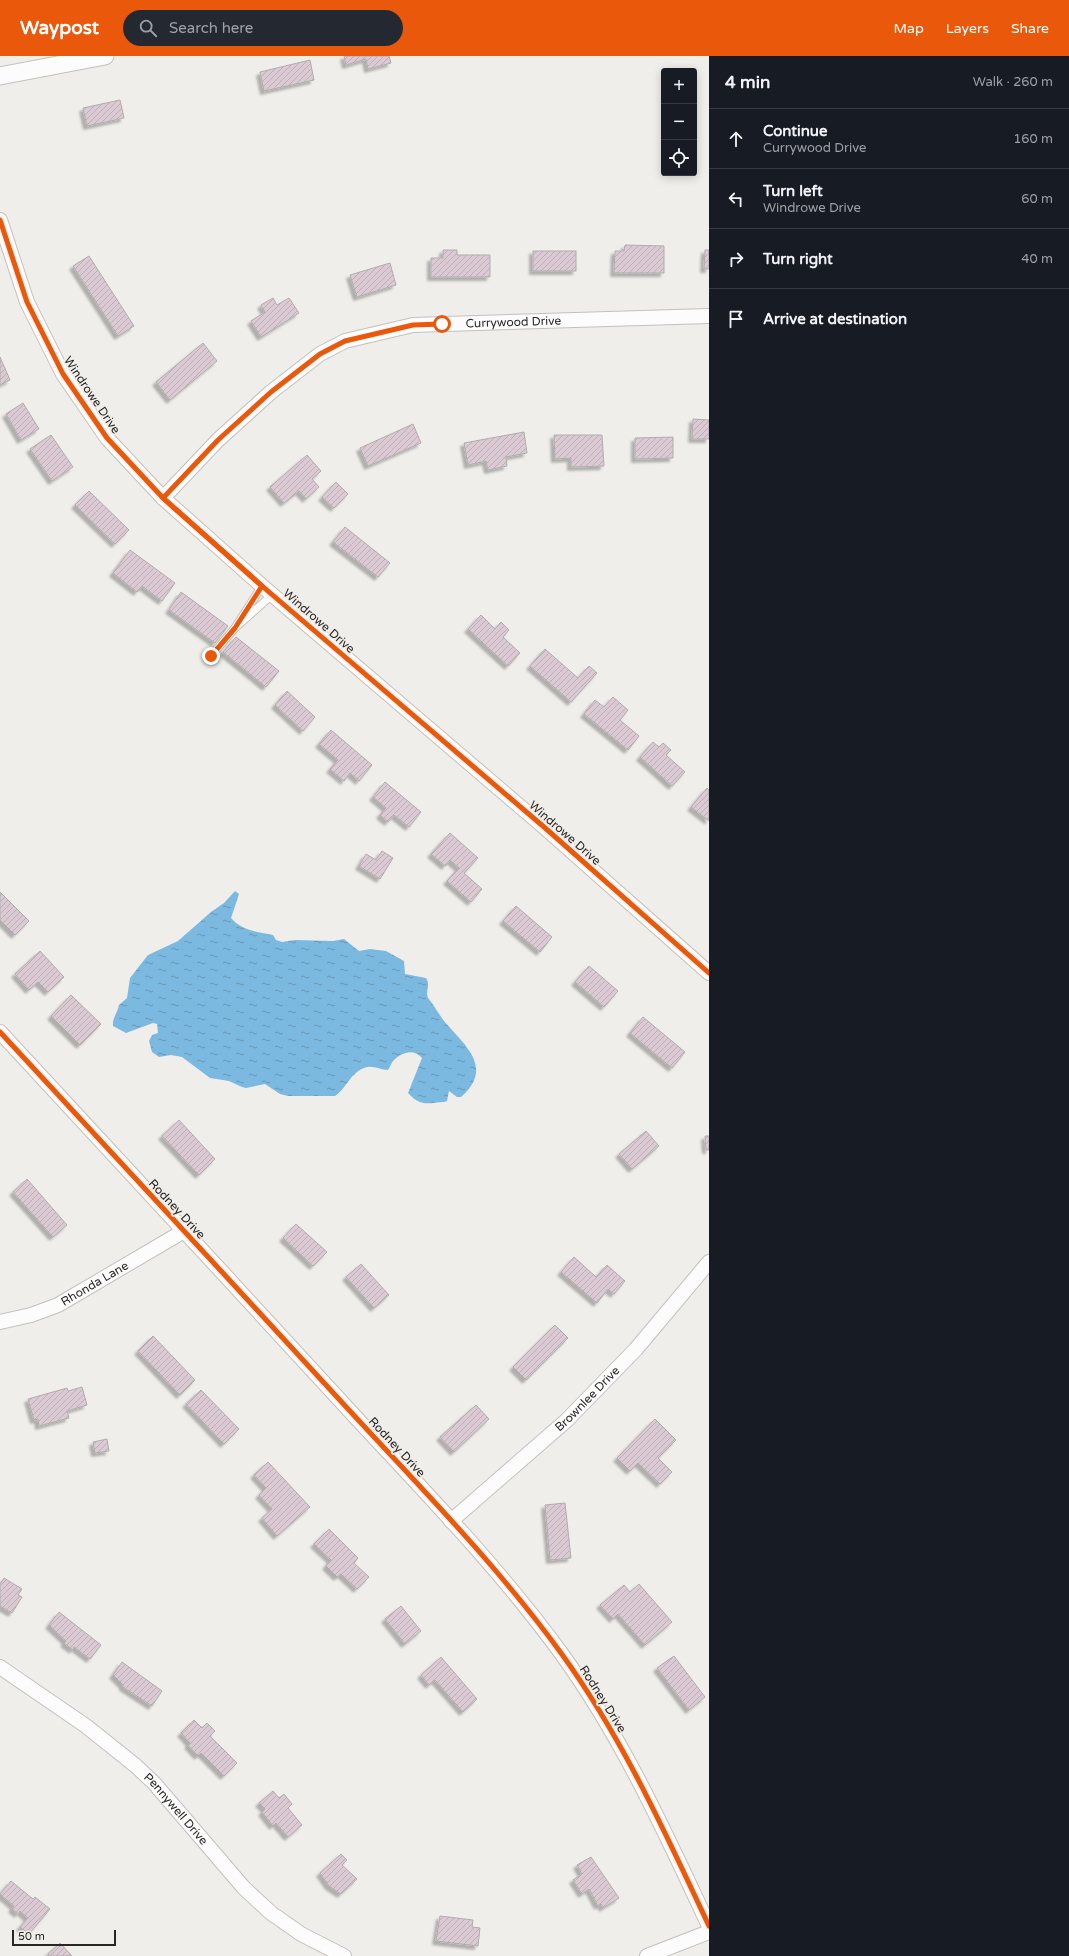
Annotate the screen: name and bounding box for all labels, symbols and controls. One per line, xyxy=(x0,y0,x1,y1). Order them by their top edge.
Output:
search box xyxy=(123,10,403,46)
text: Waypost xyxy=(20,17,99,39)
icon: search xyxy=(137,17,159,39)
text: Search here xyxy=(169,19,253,37)
text: Map xyxy=(894,20,924,37)
text: Layers xyxy=(946,20,989,37)
text: Share xyxy=(1011,20,1049,37)
map controls xyxy=(661,68,697,176)
button: + xyxy=(661,68,697,104)
text: 4 min xyxy=(725,72,770,93)
text: Walk · 260 m xyxy=(973,74,1053,90)
button: − xyxy=(661,104,697,140)
text: Continue xyxy=(763,122,827,140)
icon: ahead xyxy=(725,128,747,150)
text: 160 m xyxy=(1013,131,1053,147)
button: locate xyxy=(661,140,697,176)
text: Currywood Drive xyxy=(763,140,866,156)
text: Turn left xyxy=(763,182,823,200)
icon: left xyxy=(725,188,747,210)
text: 60 m xyxy=(1021,191,1053,207)
text: Windrowe Drive xyxy=(763,200,861,216)
icon: right xyxy=(725,248,747,270)
text: Turn right xyxy=(763,250,833,268)
text: 40 m xyxy=(1021,251,1053,267)
icon: arrive xyxy=(725,308,747,330)
text: Arrive at destination xyxy=(763,310,907,328)
street label: Currywood Drive xyxy=(466,313,562,330)
route start xyxy=(433,315,451,333)
street label: Windrowe Drive xyxy=(61,354,123,437)
street label: Windrowe Drive xyxy=(280,586,358,656)
route end xyxy=(202,647,220,665)
street label: Windrowe Drive xyxy=(526,798,604,868)
street label: Rodney Drive xyxy=(146,1176,208,1242)
street label: Rhonda Lane xyxy=(58,1258,131,1309)
street label: Brownlee Drive xyxy=(552,1363,622,1434)
street label: Rodney Drive xyxy=(366,1414,428,1480)
street label: Rodney Drive xyxy=(577,1663,629,1735)
street label: Pennywell Drive xyxy=(141,1770,211,1848)
scale bar xyxy=(12,1928,116,1947)
text: 50 m xyxy=(18,1930,45,1943)

